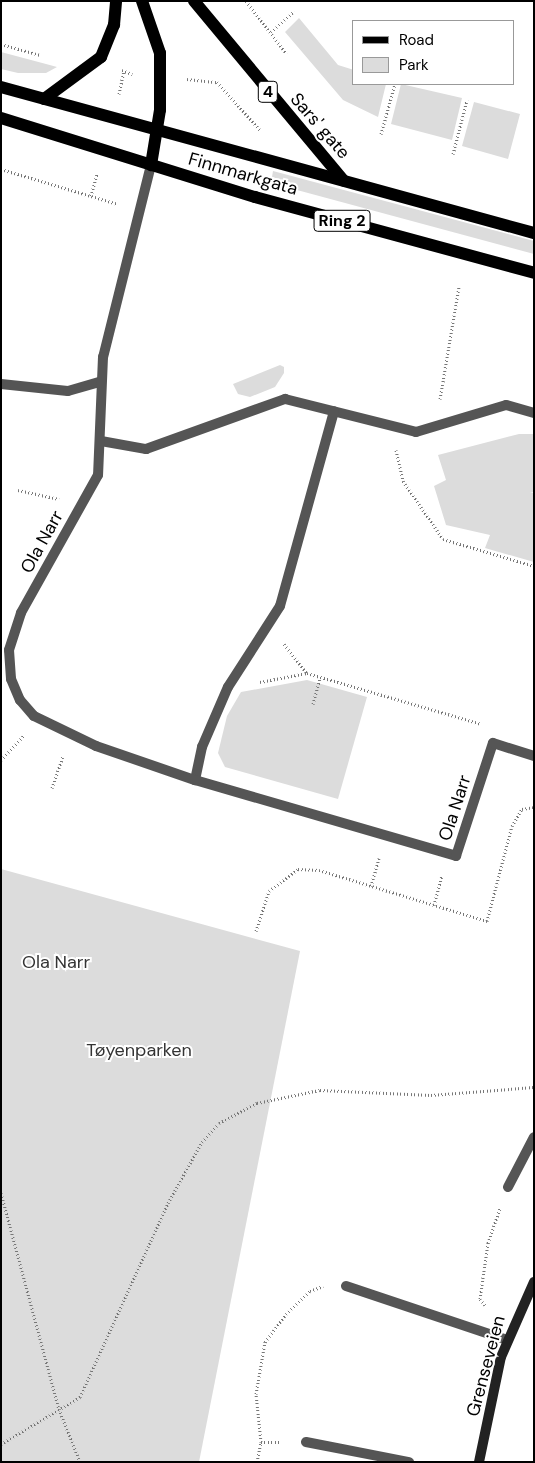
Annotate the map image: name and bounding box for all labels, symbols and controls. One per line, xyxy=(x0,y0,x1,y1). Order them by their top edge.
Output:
legend xyxy=(352,20,515,85)
text: Road xyxy=(399,30,434,50)
text: Park xyxy=(399,55,429,75)
road number: 4 xyxy=(257,78,279,105)
street label: Sars' gate xyxy=(286,89,354,163)
street label: Finnmarkgata xyxy=(186,148,300,200)
road number: Ring 2 xyxy=(313,208,371,235)
street label: Ola Narr xyxy=(16,507,68,577)
street label: Ola Narr xyxy=(434,772,476,844)
park label: Ola Narr xyxy=(22,951,90,973)
park label: Tøyenparken xyxy=(86,1039,192,1061)
street label: Grenseveien xyxy=(462,1313,510,1419)

